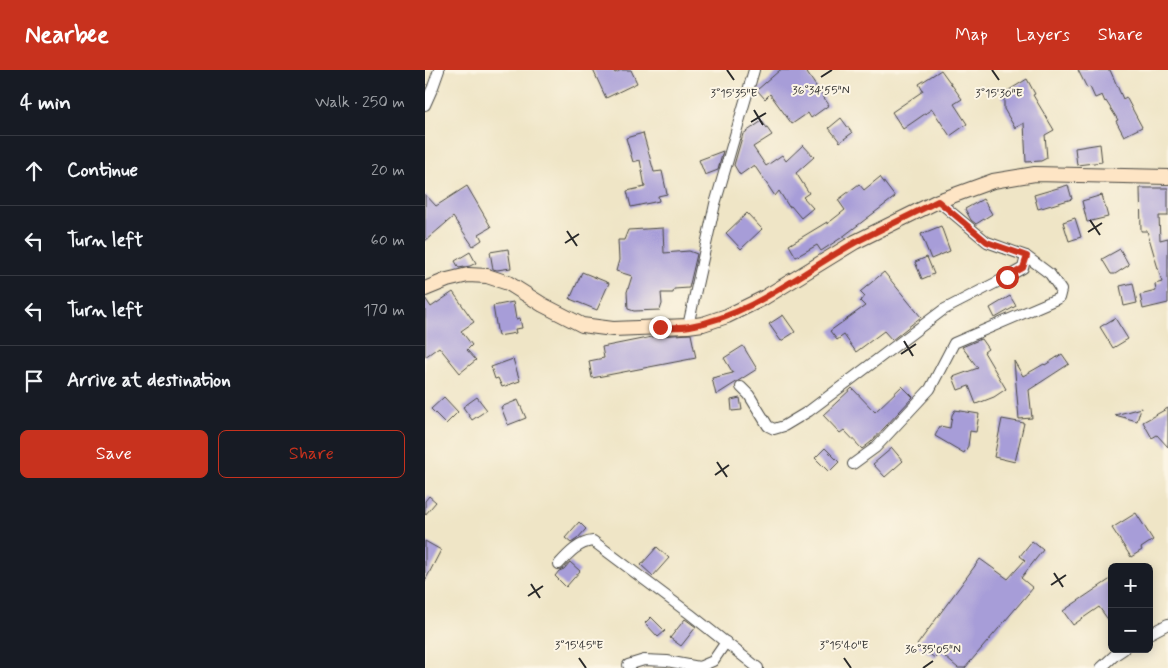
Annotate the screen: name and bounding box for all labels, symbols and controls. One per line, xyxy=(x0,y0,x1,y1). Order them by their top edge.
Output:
text: Nearbee xyxy=(25,20,109,51)
text: Map xyxy=(955,23,988,47)
text: Layers xyxy=(1016,23,1070,47)
text: Share xyxy=(1098,23,1143,47)
text: 36°34'55"N xyxy=(792,83,850,99)
text: 3°15'35"E xyxy=(711,86,757,102)
text: 3°15'30"E xyxy=(975,86,1023,102)
text: 4 min xyxy=(20,89,71,117)
text: Walk · 250 m xyxy=(315,92,405,113)
icon: ahead xyxy=(20,157,48,185)
text: Continue xyxy=(67,158,138,183)
text: 20 m xyxy=(371,160,405,181)
icon: left xyxy=(20,227,48,255)
text: Turn left xyxy=(67,228,143,253)
text: 60 m xyxy=(371,230,405,251)
route start xyxy=(996,266,1019,289)
icon: left xyxy=(20,297,48,325)
text: Turn left xyxy=(67,298,143,323)
text: 170 m xyxy=(363,300,405,321)
route end xyxy=(649,316,672,339)
icon: arrive xyxy=(20,367,48,395)
text: Arrive at destination xyxy=(67,368,231,393)
button: Save xyxy=(20,430,208,478)
button: Share xyxy=(218,430,405,478)
map controls xyxy=(1108,563,1153,653)
button: + xyxy=(1108,563,1153,608)
button: − xyxy=(1108,608,1153,653)
text: 3°15'45"E xyxy=(555,638,603,654)
text: 3°15'40"E xyxy=(819,638,869,654)
text: 36°35'05"N xyxy=(905,642,961,658)

